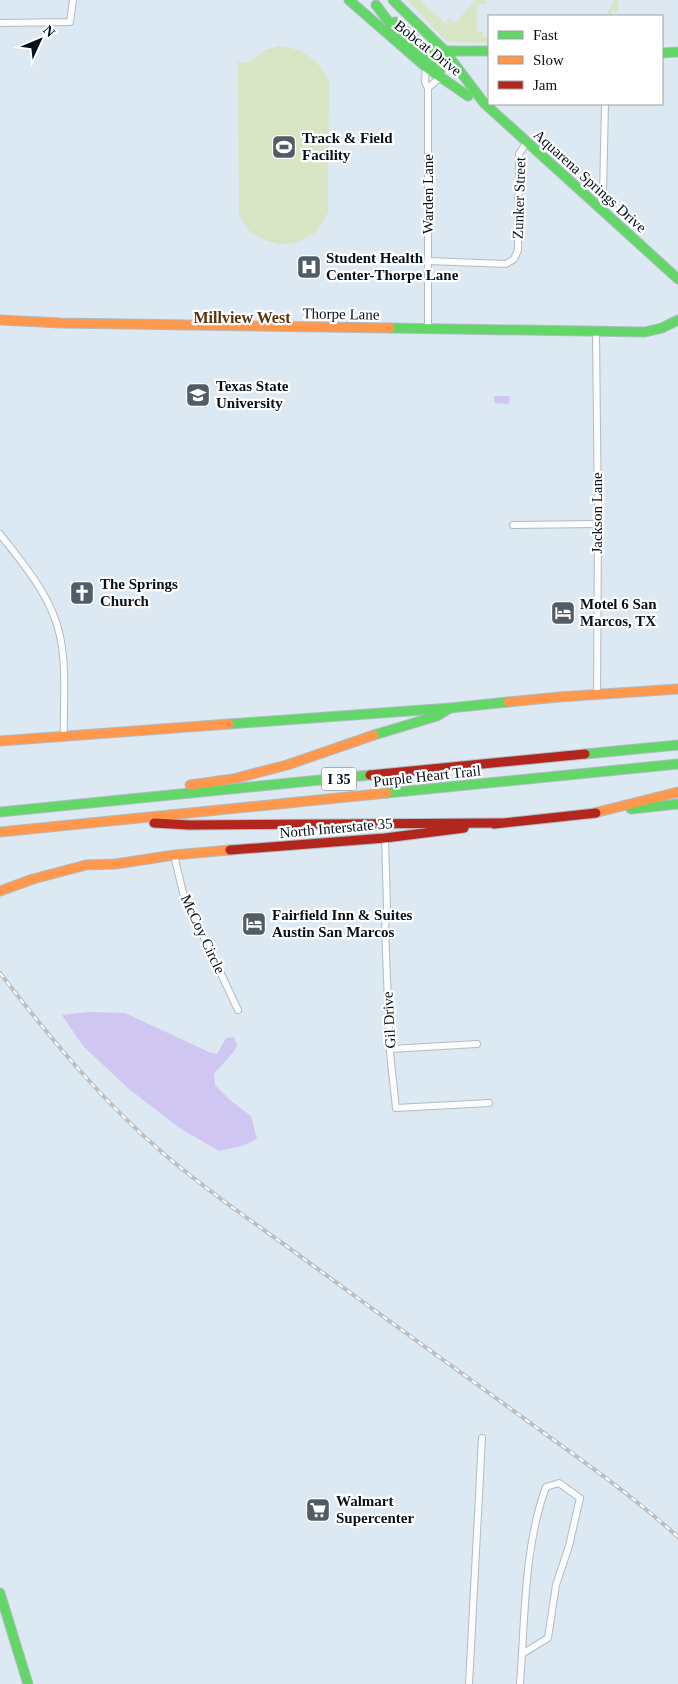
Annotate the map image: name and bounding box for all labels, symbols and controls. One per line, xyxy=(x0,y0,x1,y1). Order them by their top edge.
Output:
north arrow xyxy=(15,15,65,65)
legend xyxy=(488,15,663,105)
street label: Bobcat Drive xyxy=(391,17,465,79)
text: N xyxy=(40,22,58,40)
text: Fast xyxy=(533,27,559,43)
text: Slow xyxy=(533,52,564,68)
text: Jam xyxy=(533,77,557,93)
street label: Aquarena Springs Drive xyxy=(530,126,650,236)
place label: Track & Field Facility xyxy=(302,130,393,163)
sports icon: Track & Field Facility xyxy=(271,134,297,160)
street label: Warden Lane xyxy=(420,154,436,234)
street label: Zunker Street xyxy=(510,156,528,239)
place label: Student Health Center-Thorpe Lane xyxy=(326,250,459,283)
hospital icon: Student Health Center-Thorpe Lane xyxy=(296,254,322,280)
street label: Thorpe Lane xyxy=(302,305,380,323)
district label: Millview West xyxy=(193,309,291,326)
place label: Texas State University xyxy=(216,378,289,411)
school or university icon: Texas State University xyxy=(185,382,211,408)
street label: Jackson Lane xyxy=(589,472,605,554)
place label: The Springs Church xyxy=(100,576,178,609)
church icon: The Springs Church xyxy=(69,580,95,606)
place label: Motel 6 San Marcos, TX xyxy=(580,596,657,629)
hotel icon: Motel 6 San Marcos, TX xyxy=(550,600,576,626)
street label: Purple Heart Trail xyxy=(372,762,482,790)
road number: I 35 xyxy=(322,768,356,791)
street label: North Interstate 35 xyxy=(279,815,393,841)
street label: McCoy Circle xyxy=(178,892,228,976)
place label: Fairfield Inn & Suites Austin San Marcos xyxy=(272,907,413,940)
hotel icon: Fairfield Inn & Suites Austin San Marcos xyxy=(241,911,267,937)
street label: Gil Drive xyxy=(379,991,398,1049)
place label: Walmart Supercenter xyxy=(336,1493,414,1526)
supermarket icon: Walmart Supercenter xyxy=(305,1497,331,1523)

